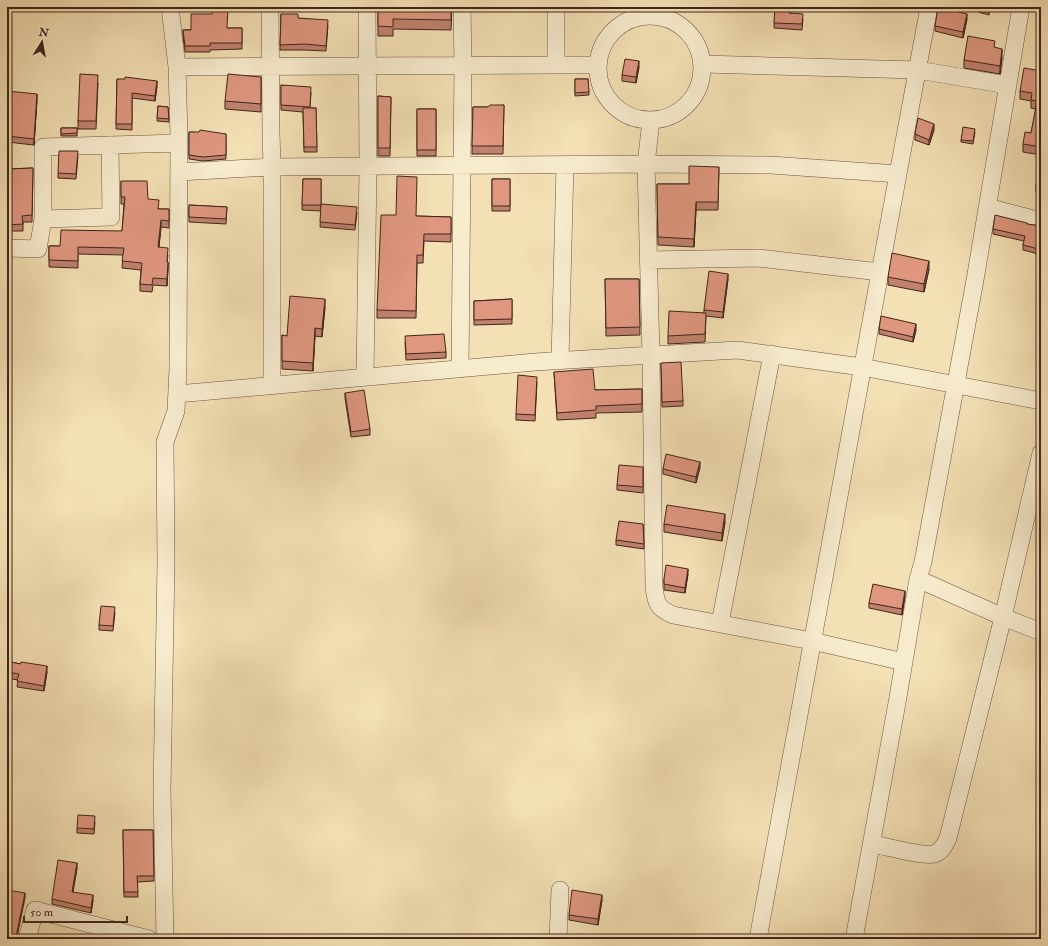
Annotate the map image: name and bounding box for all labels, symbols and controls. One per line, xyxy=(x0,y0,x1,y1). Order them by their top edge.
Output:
north arrow xyxy=(22,22,62,62)
text: N xyxy=(37,25,51,40)
scale bar xyxy=(24,898,127,924)
text: 50 m xyxy=(30,905,54,920)

